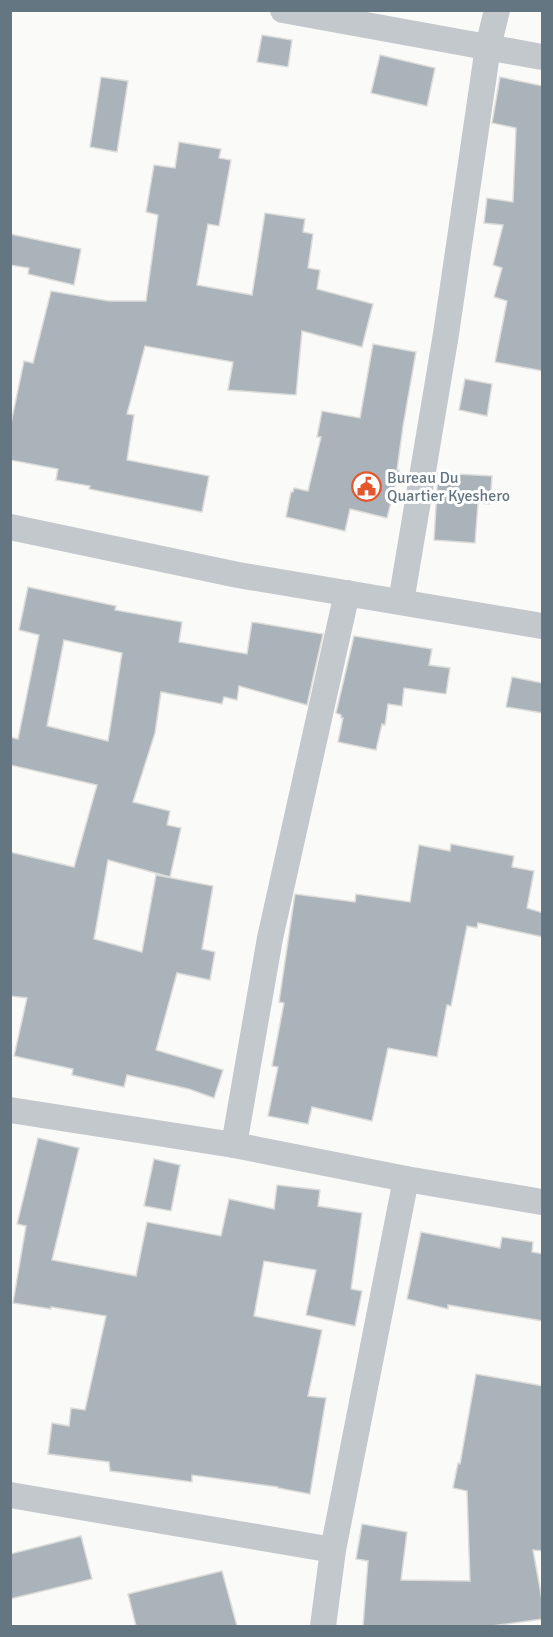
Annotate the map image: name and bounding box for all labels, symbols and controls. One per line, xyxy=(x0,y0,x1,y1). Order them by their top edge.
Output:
place label: Bureau Du Quartier Kyeshero xyxy=(387,468,510,506)
public building icon: Bureau Du Quartier Kyeshero xyxy=(350,471,382,503)

